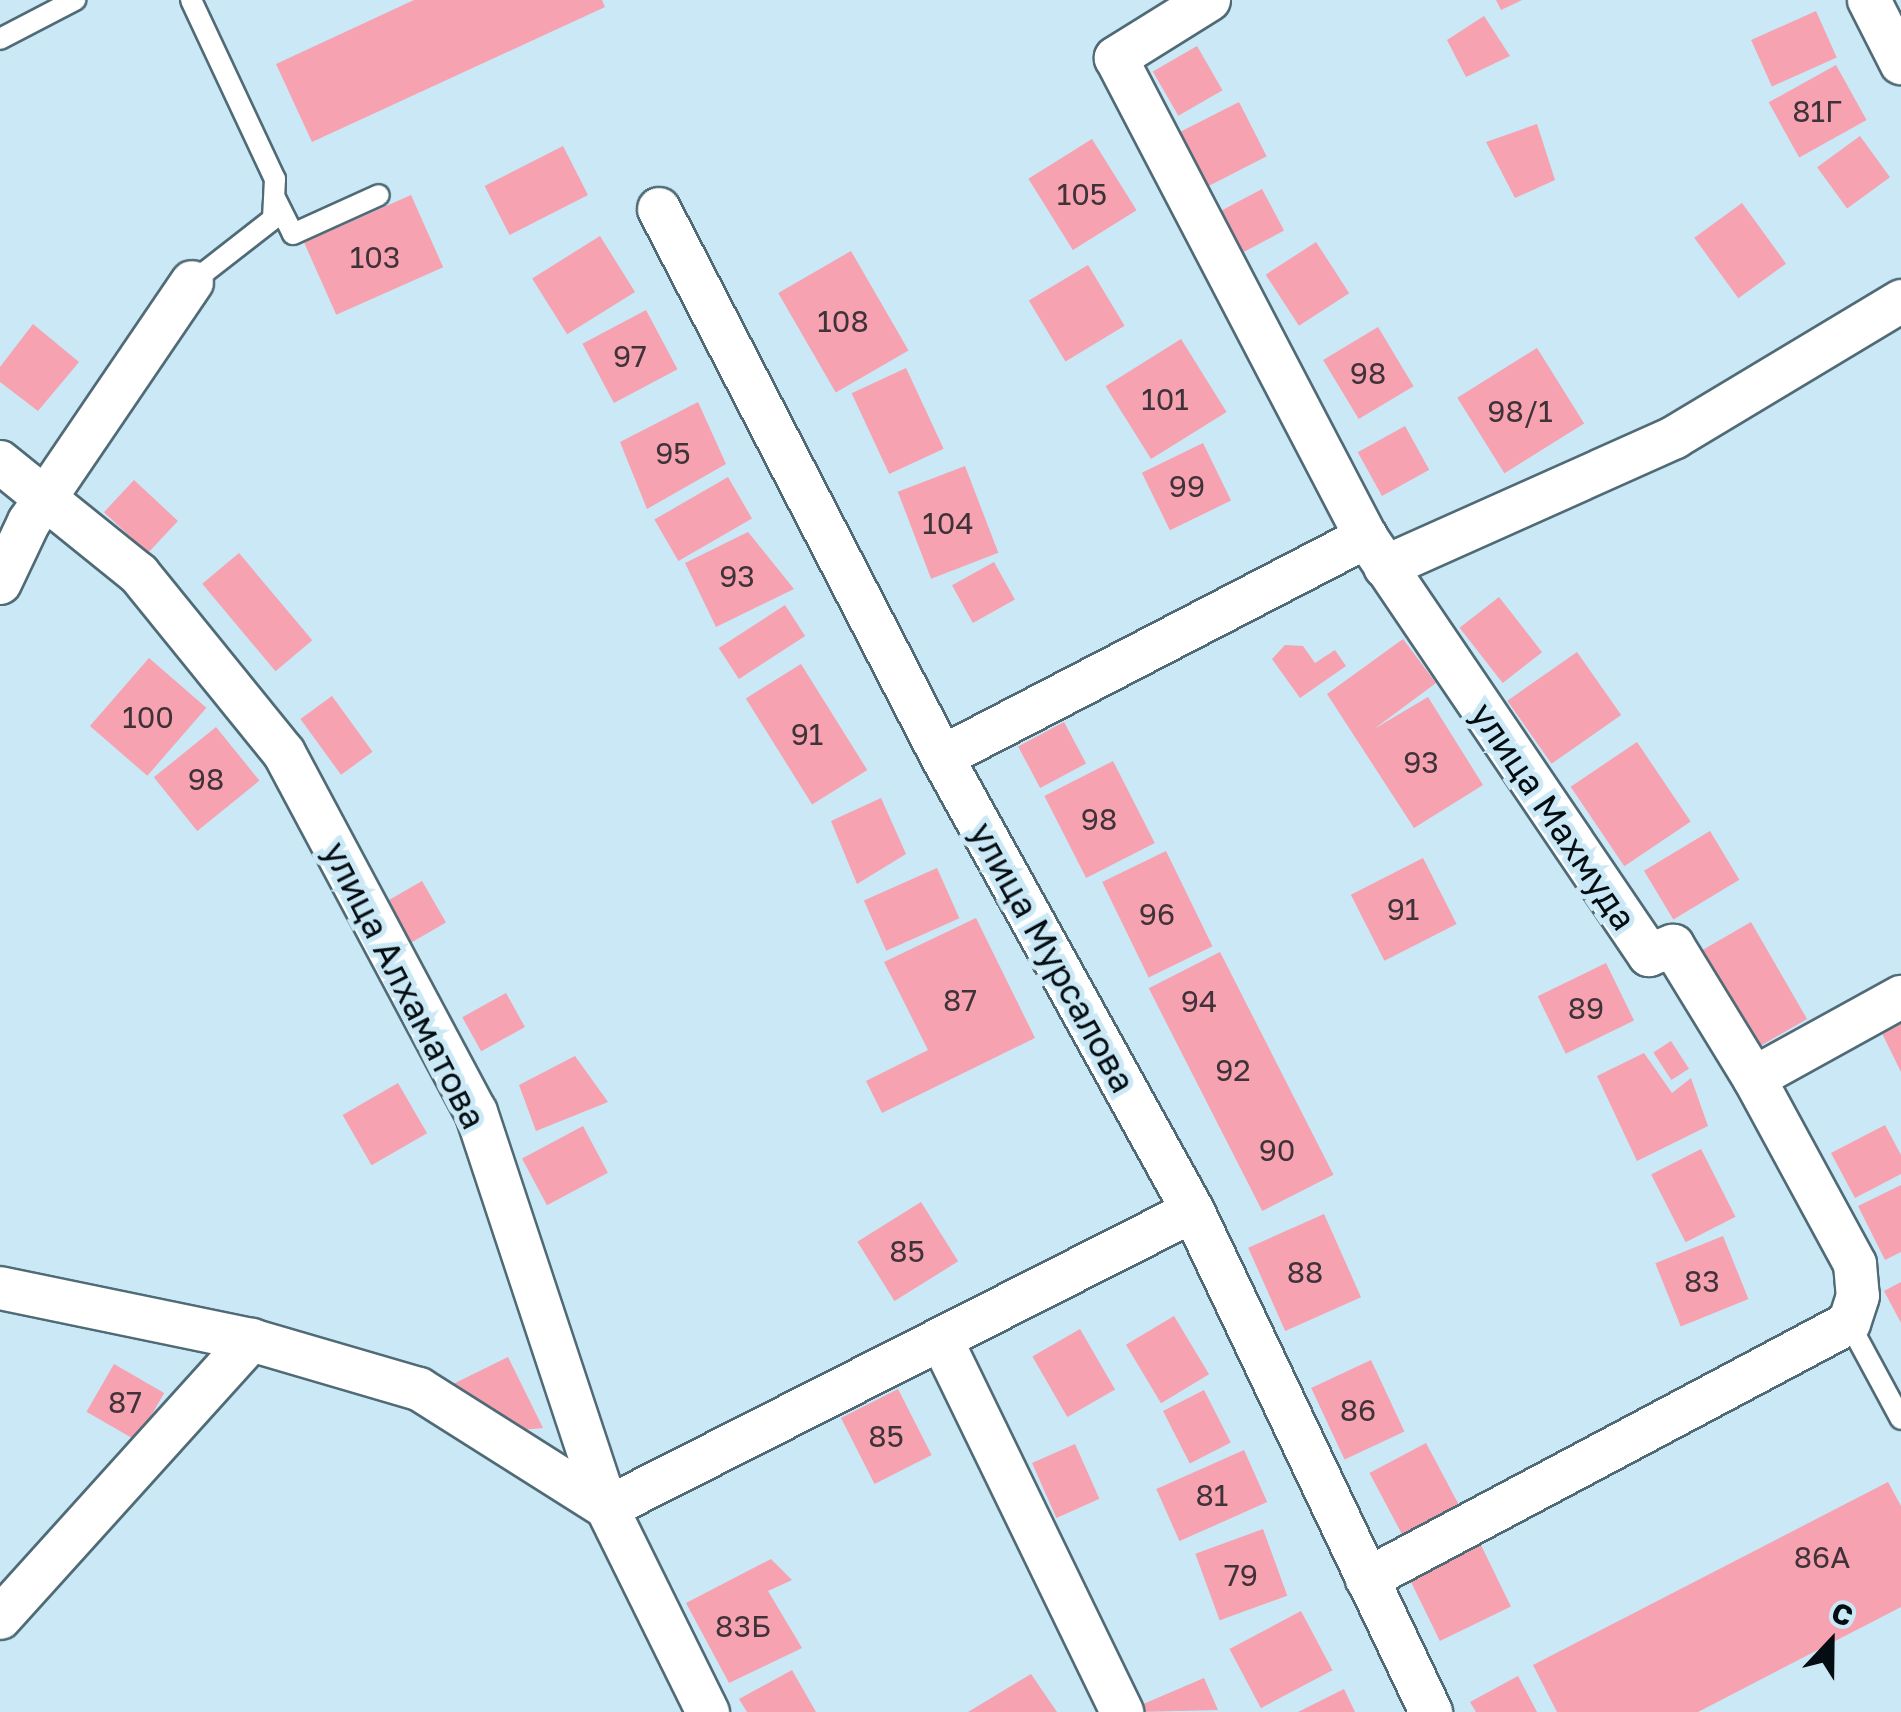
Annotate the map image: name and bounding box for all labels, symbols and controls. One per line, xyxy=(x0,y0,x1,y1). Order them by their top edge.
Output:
house number: 81Г xyxy=(1792,93,1842,129)
house number: 105 xyxy=(1057,176,1107,212)
house number: 103 xyxy=(350,239,400,275)
house number: 108 xyxy=(817,303,869,339)
house number: 97 xyxy=(613,338,647,374)
house number: 98 xyxy=(1350,355,1386,391)
house number: 101 xyxy=(1141,381,1189,417)
house number: 98/1 xyxy=(1487,393,1553,429)
house number: 95 xyxy=(655,435,691,471)
house number: 99 xyxy=(1169,468,1205,504)
house number: 104 xyxy=(922,505,974,541)
house number: 93 xyxy=(719,558,755,594)
street label: улица Махмуда xyxy=(1462,694,1646,938)
house number: 100 xyxy=(122,699,174,735)
house number: 91 xyxy=(791,716,823,752)
house number: 93 xyxy=(1403,744,1439,780)
house number: 98 xyxy=(188,761,224,797)
house number: 98 xyxy=(1081,801,1117,837)
street label: улица Мурсалова xyxy=(961,815,1145,1099)
street label: улица Алхаматова xyxy=(314,834,496,1136)
house number: 91 xyxy=(1387,891,1419,927)
house number: 96 xyxy=(1139,896,1175,932)
house number: 87 xyxy=(943,982,977,1018)
house number: 94 xyxy=(1181,983,1217,1019)
house number: 89 xyxy=(1568,990,1604,1026)
house number: 92 xyxy=(1215,1052,1251,1088)
house number: 90 xyxy=(1259,1132,1295,1168)
house number: 85 xyxy=(889,1233,925,1269)
house number: 88 xyxy=(1287,1254,1323,1290)
house number: 83 xyxy=(1684,1263,1720,1299)
house number: 87 xyxy=(108,1384,142,1420)
house number: 86 xyxy=(1340,1392,1376,1428)
house number: 85 xyxy=(868,1418,904,1454)
house number: 81 xyxy=(1196,1477,1228,1513)
house number: 86А xyxy=(1794,1539,1850,1575)
house number: 79 xyxy=(1224,1557,1258,1593)
north arrow xyxy=(1781,1592,1881,1692)
text: С xyxy=(1827,1595,1858,1633)
house number: 83Б xyxy=(715,1608,771,1644)

